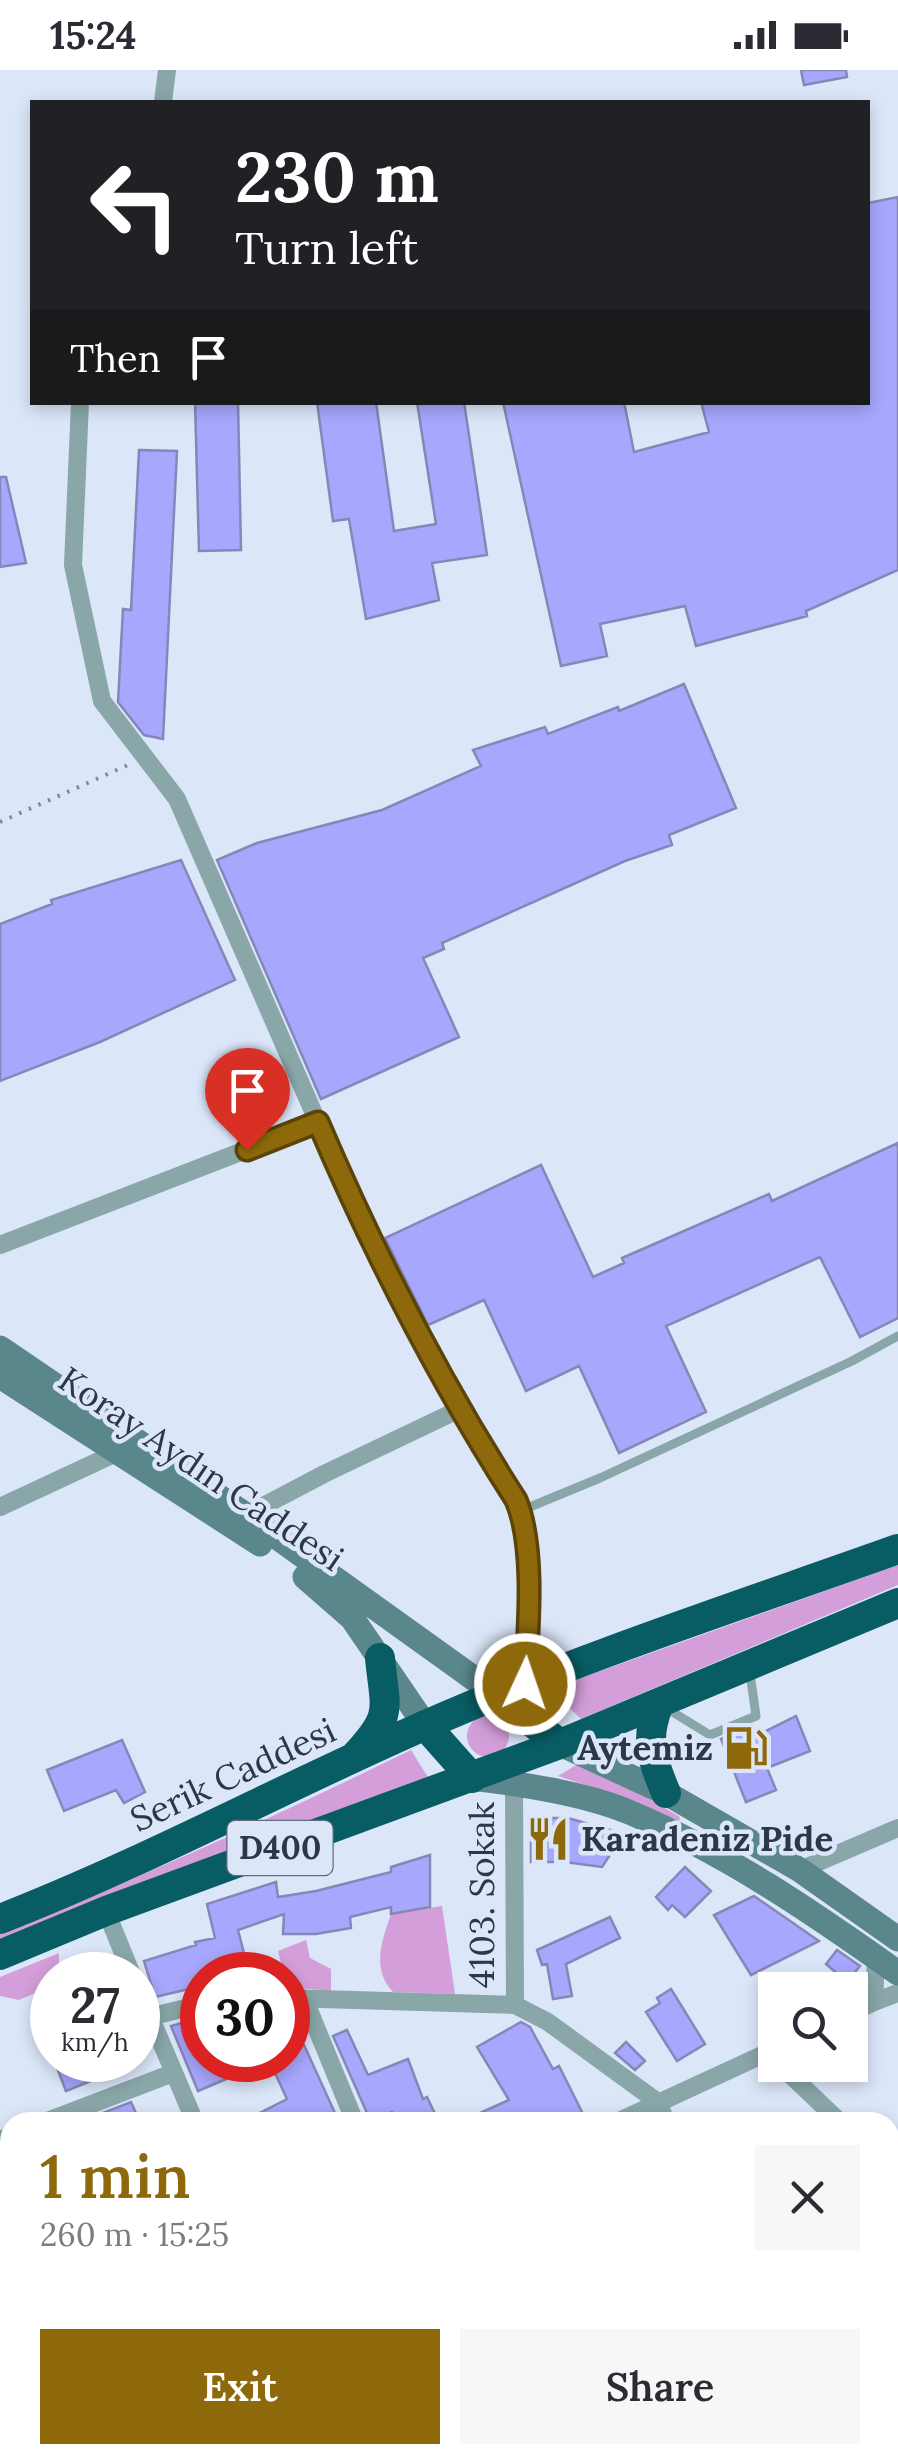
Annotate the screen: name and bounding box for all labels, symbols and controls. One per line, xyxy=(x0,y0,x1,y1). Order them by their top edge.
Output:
text: 15:24 xyxy=(50,11,137,59)
text: 230 m xyxy=(235,132,439,221)
icon: left xyxy=(70,140,200,270)
text: Turn left xyxy=(235,219,418,276)
icon: arrive xyxy=(181,330,236,385)
text: Then xyxy=(70,334,161,382)
pin xyxy=(205,1048,290,1151)
icon: arrive xyxy=(220,1063,275,1118)
street label: Koray Aydın Caddesi xyxy=(50,1356,352,1581)
position arrow xyxy=(473,1632,577,1736)
street label: Serik Caddesi xyxy=(123,1707,343,1842)
fuel station icon: Aytemiz xyxy=(722,1724,770,1772)
place label: Aytemiz xyxy=(577,1725,713,1770)
street label: 4103. Sokak xyxy=(459,1801,504,1988)
restaurant icon: Karadeniz Pide xyxy=(524,1815,572,1863)
place label: Karadeniz Pide xyxy=(581,1816,833,1861)
road number: D400 xyxy=(228,1821,332,1875)
speed limit sign: 30 xyxy=(180,1952,310,2082)
map controls xyxy=(758,1972,868,2082)
button: search xyxy=(758,1972,868,2082)
text: 27 xyxy=(70,1973,120,2037)
text: km/h xyxy=(61,2026,129,2058)
text: 1 min xyxy=(40,2138,190,2214)
button: close xyxy=(755,2145,860,2250)
text: 260 m · 15:25 xyxy=(40,2214,229,2255)
button: Exit xyxy=(40,2329,440,2444)
button: Share xyxy=(460,2329,860,2444)

